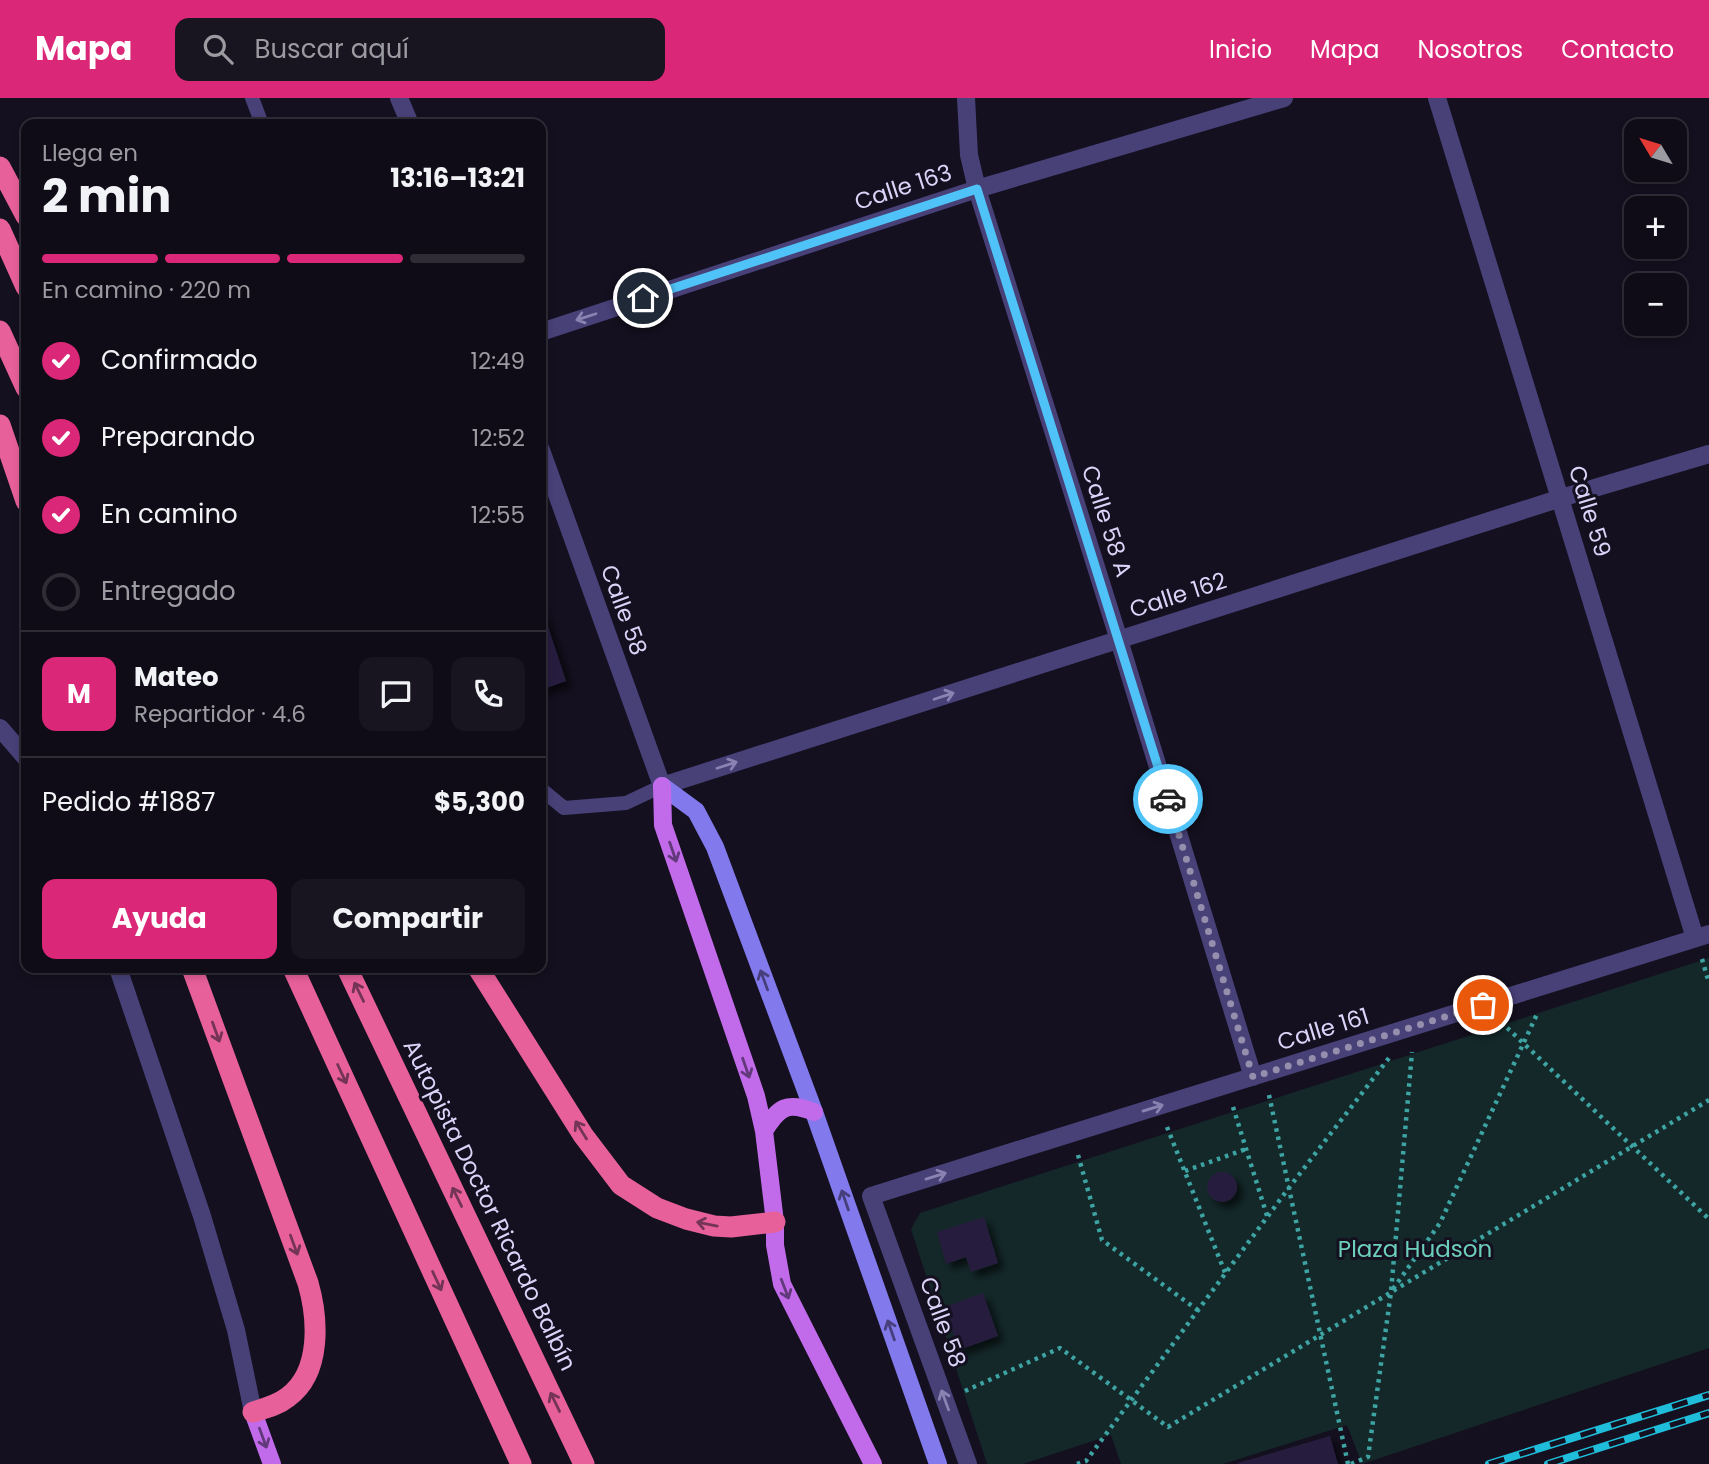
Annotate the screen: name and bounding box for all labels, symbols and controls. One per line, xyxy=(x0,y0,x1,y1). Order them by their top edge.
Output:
search box xyxy=(175,18,665,81)
text: Mapa xyxy=(35,25,133,72)
icon: search xyxy=(199,30,237,68)
text: Buscar aquí xyxy=(255,31,409,67)
text: Inicio xyxy=(1209,33,1272,66)
text: Mapa xyxy=(1310,33,1379,66)
text: Nosotros xyxy=(1417,33,1523,66)
text: Contacto xyxy=(1561,33,1674,66)
north arrow xyxy=(1624,119,1687,182)
map controls xyxy=(1624,119,1687,336)
text: Llega en xyxy=(42,137,138,169)
street label: Calle 163 xyxy=(850,156,956,218)
text: 13:16–13:21 xyxy=(390,160,525,196)
text: 2 min xyxy=(42,164,171,228)
button: + xyxy=(1624,196,1687,259)
pin xyxy=(613,268,673,328)
button: − xyxy=(1624,273,1687,336)
text: En camino · 220 m xyxy=(42,274,251,306)
icon: home xyxy=(624,279,662,317)
one-way arrow xyxy=(575,312,597,324)
icon: check xyxy=(42,342,80,380)
text: Confirmado xyxy=(101,342,258,378)
text: 12:49 xyxy=(471,345,525,377)
icon: check xyxy=(42,419,80,457)
text: Preparando xyxy=(101,419,255,455)
text: 12:52 xyxy=(472,422,525,454)
street label: Calle 58 A xyxy=(1074,461,1140,581)
street label: Calle 59 xyxy=(1561,461,1619,561)
icon: check xyxy=(42,496,80,534)
text: En camino xyxy=(101,496,238,532)
text: 12:55 xyxy=(471,499,525,531)
street label: Calle 58 xyxy=(593,560,655,660)
street label: Calle 162 xyxy=(1125,564,1231,626)
text: Entregado xyxy=(101,573,236,609)
button: chat xyxy=(359,657,433,731)
button: phone xyxy=(451,657,525,731)
text: Mateo xyxy=(134,659,219,695)
text: M xyxy=(67,676,91,712)
one-way arrow xyxy=(933,688,955,701)
text: Repartidor · 4.6 xyxy=(134,698,306,730)
one-way arrow xyxy=(716,758,738,770)
courier xyxy=(1133,764,1203,834)
icon: car xyxy=(1149,780,1187,818)
text: Pedido #1887 xyxy=(42,784,215,820)
text: $5,300 xyxy=(434,784,525,820)
one-way arrow xyxy=(668,841,680,863)
button: Ayuda xyxy=(42,879,277,959)
button: Compartir xyxy=(291,879,525,959)
one-way arrow xyxy=(757,969,769,991)
pin xyxy=(1453,975,1513,1035)
one-way arrow xyxy=(352,982,365,1003)
icon: bag xyxy=(1464,986,1502,1024)
street label: Calle 161 xyxy=(1273,1000,1373,1058)
one-way arrow xyxy=(211,1020,223,1042)
street label: Autopista Doctor Ricardo Balbín xyxy=(396,1034,584,1376)
one-way arrow xyxy=(741,1056,754,1078)
one-way arrow xyxy=(336,1063,349,1084)
one-way arrow xyxy=(1142,1101,1164,1114)
one-way arrow xyxy=(573,1121,587,1141)
one-way arrow xyxy=(925,1169,947,1181)
one-way arrow xyxy=(450,1187,463,1208)
one-way arrow xyxy=(838,1189,851,1211)
one-way arrow xyxy=(696,1217,719,1230)
park label: Plaza Hudson xyxy=(1338,1233,1492,1265)
one-way arrow xyxy=(289,1234,301,1256)
one-way arrow xyxy=(431,1270,444,1291)
street label: Calle 58 xyxy=(912,1272,974,1372)
one-way arrow xyxy=(780,1278,792,1300)
one-way arrow xyxy=(883,1320,896,1342)
one-way arrow xyxy=(938,1389,950,1411)
one-way arrow xyxy=(548,1392,561,1413)
one-way arrow xyxy=(257,1426,270,1448)

